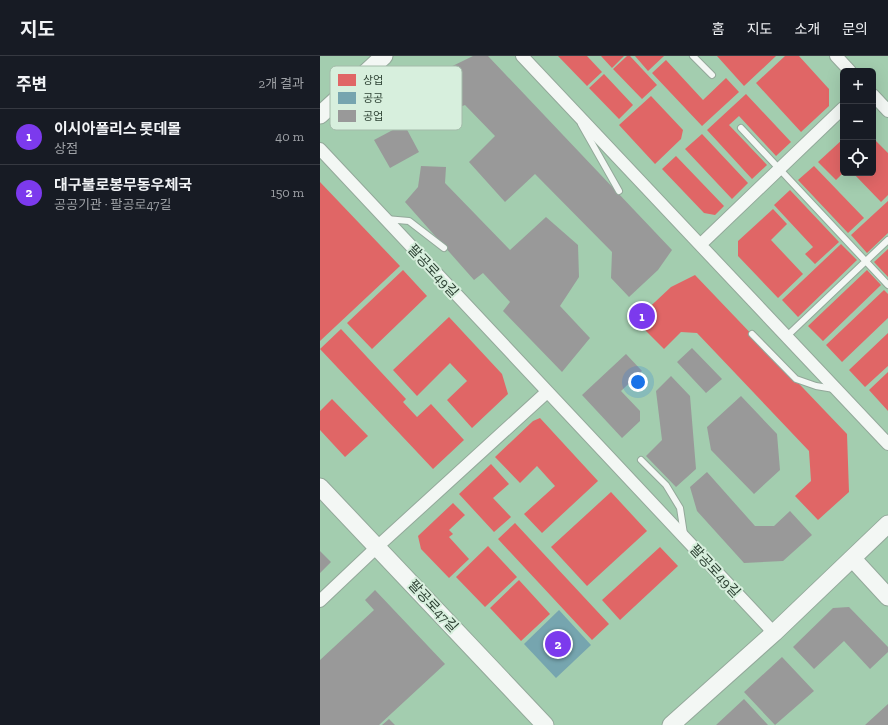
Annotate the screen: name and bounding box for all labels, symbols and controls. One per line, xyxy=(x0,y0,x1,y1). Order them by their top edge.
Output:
text: 지도 xyxy=(20,18,55,41)
text: 홈 xyxy=(712,21,725,38)
text: 지도 xyxy=(747,21,772,38)
text: 소개 xyxy=(794,21,820,38)
text: 문의 xyxy=(842,21,868,38)
legend xyxy=(330,66,462,130)
map controls xyxy=(840,68,876,176)
button: + xyxy=(840,68,876,104)
text: 주변 xyxy=(16,74,47,94)
text: 상업 xyxy=(363,74,383,87)
text: 2개 결과 xyxy=(258,76,304,91)
text: 공공 xyxy=(363,92,383,105)
button: − xyxy=(840,104,876,140)
text: 공업 xyxy=(363,110,383,123)
text: 이시아폴리스 롯데몰 xyxy=(54,120,181,138)
text: 1 xyxy=(26,129,32,144)
text: 40 m xyxy=(275,129,304,144)
button: locate xyxy=(840,140,876,176)
text: 상점 xyxy=(54,141,78,156)
text: 대구불로봉무동우체국 xyxy=(54,176,192,194)
text: 2 xyxy=(26,185,32,200)
text: 150 m xyxy=(271,185,304,200)
text: 공공기관 · 팔공로47길 xyxy=(54,197,171,212)
street label: 팔공로49길 xyxy=(404,241,462,301)
pin: 1 xyxy=(629,301,655,331)
your location xyxy=(628,372,648,392)
street label: 팔공로49길 xyxy=(686,541,744,601)
street label: 팔공로47길 xyxy=(404,576,462,636)
pin: 2 xyxy=(545,629,571,659)

